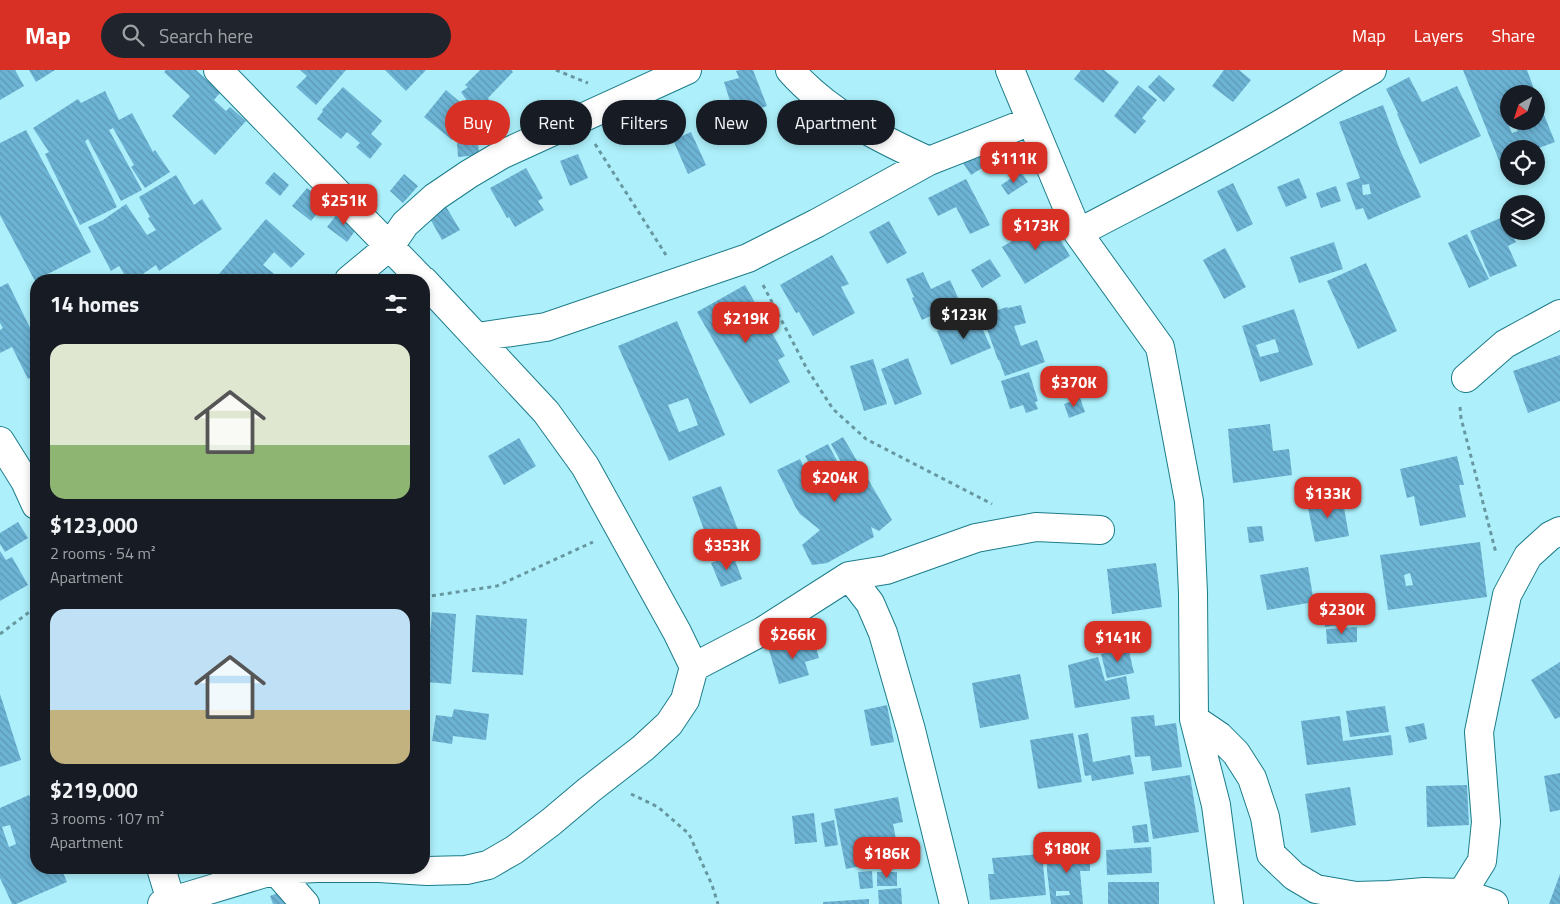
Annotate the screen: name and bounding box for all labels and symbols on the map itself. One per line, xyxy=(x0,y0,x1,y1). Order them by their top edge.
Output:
north arrow xyxy=(1500,85,1545,130)
pin: $111K xyxy=(979,142,1049,184)
pin: $251K xyxy=(309,184,379,226)
pin: $173K xyxy=(1001,208,1071,251)
pin: $123K xyxy=(929,298,999,340)
pin: $219K xyxy=(711,302,781,344)
pin: $370K xyxy=(1039,366,1109,408)
pin: $204K xyxy=(800,460,870,503)
pin: $133K xyxy=(1293,476,1363,519)
pin: $353K xyxy=(692,528,762,571)
pin: $230K xyxy=(1307,592,1377,635)
pin: $266K xyxy=(758,618,828,660)
pin: $141K xyxy=(1083,620,1153,663)
pin: $180K xyxy=(1032,832,1102,874)
pin: $186K xyxy=(852,836,922,879)

